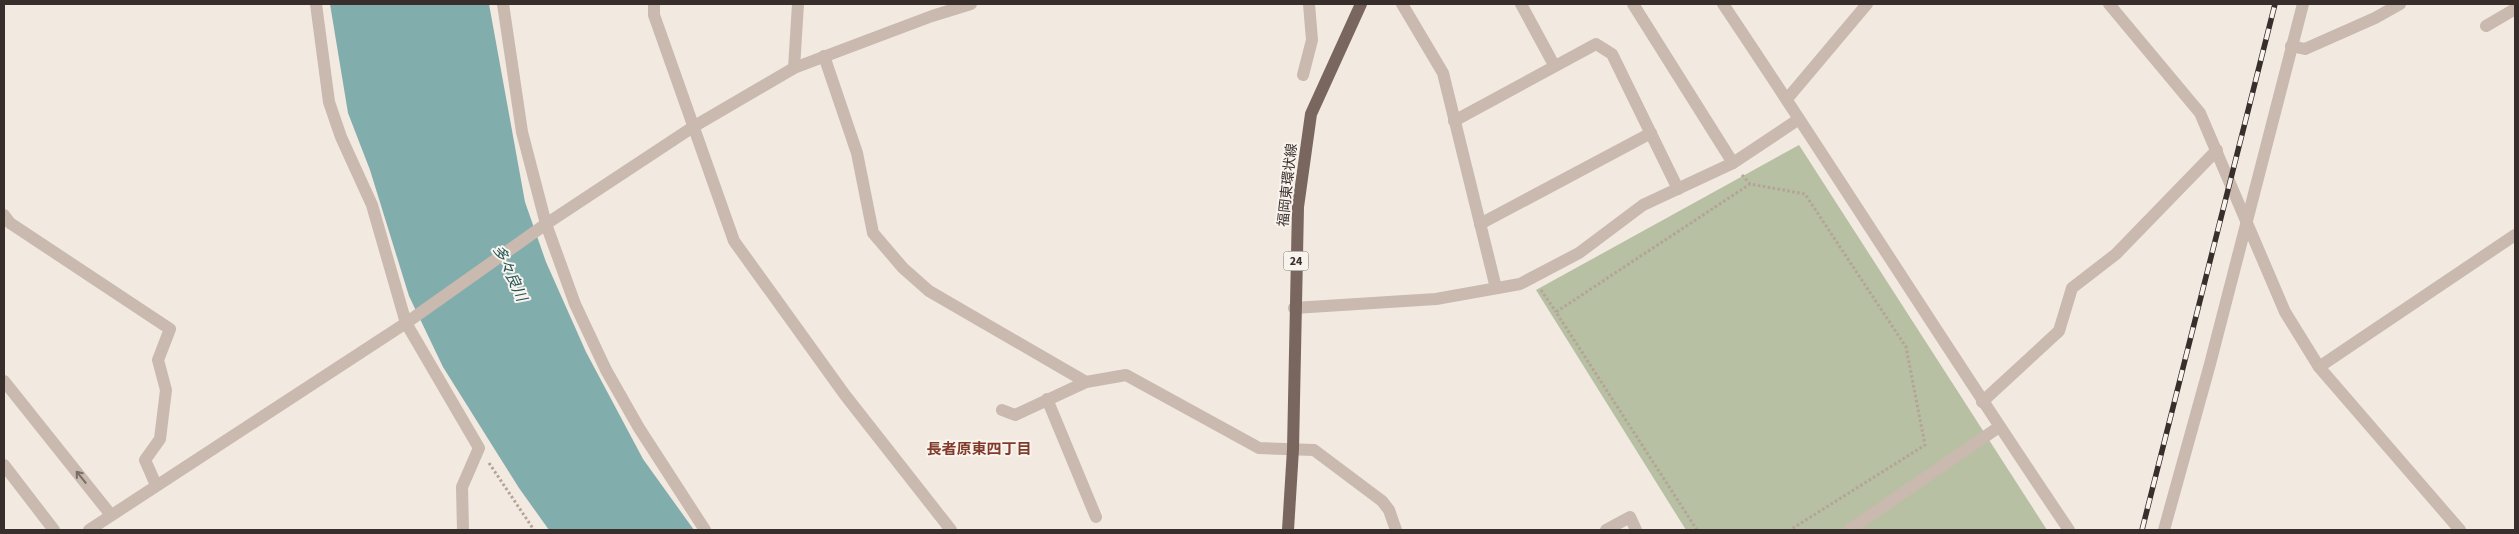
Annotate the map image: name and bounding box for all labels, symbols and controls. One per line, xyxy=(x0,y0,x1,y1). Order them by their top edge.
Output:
street label: 福岡東環状線 xyxy=(1274,142,1302,228)
water label: 多々良川 xyxy=(487,242,533,307)
road number: 24 xyxy=(1284,252,1308,270)
district label: 長者原東四丁目 xyxy=(926,439,1032,460)
one-way arrow xyxy=(75,471,86,484)

